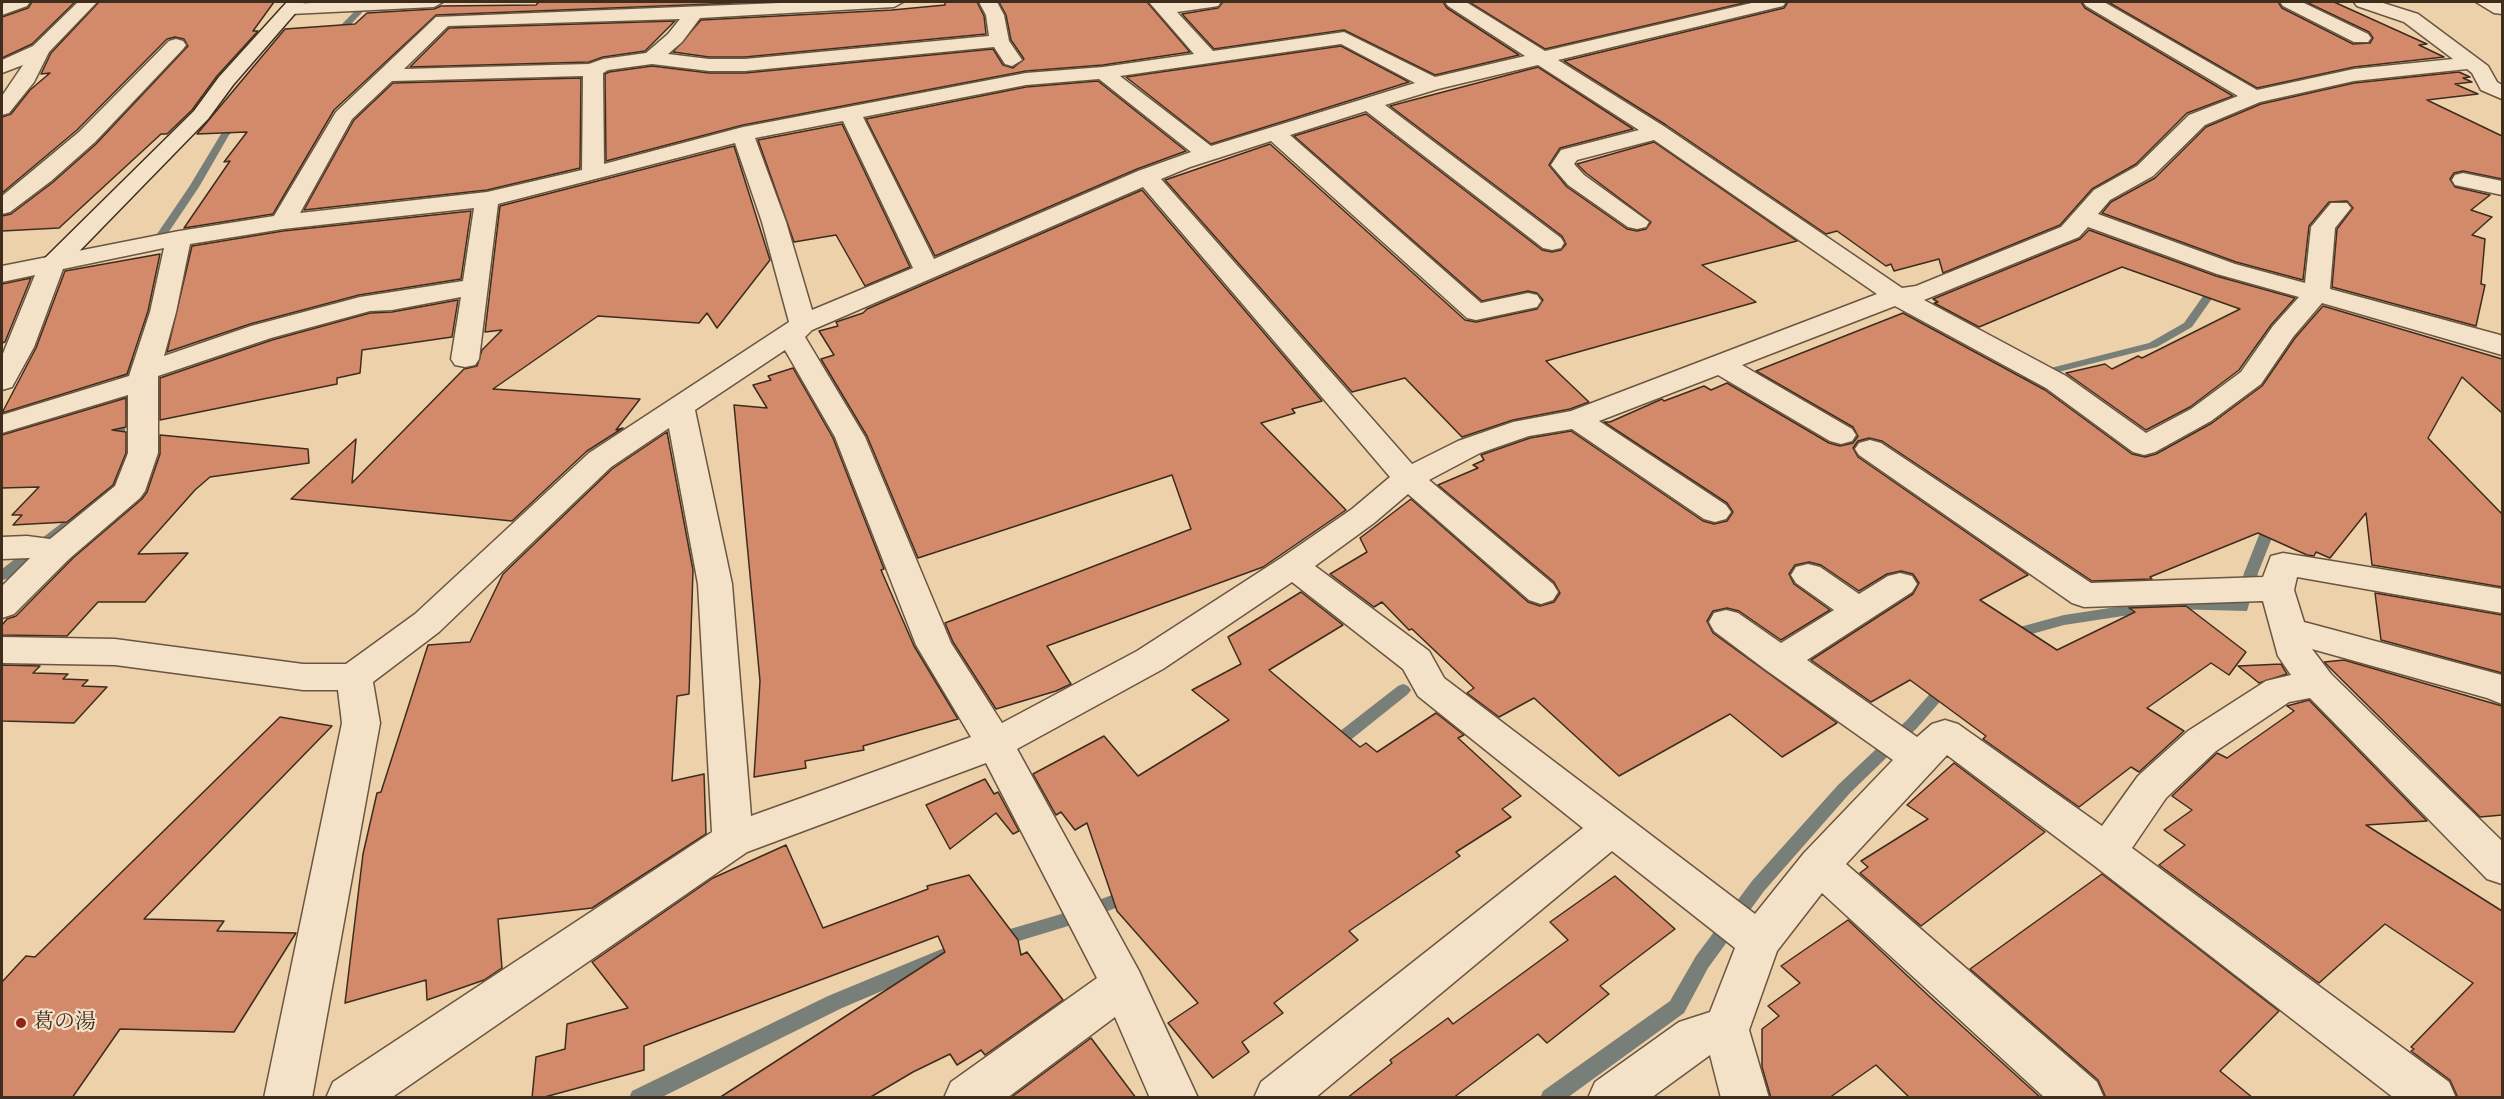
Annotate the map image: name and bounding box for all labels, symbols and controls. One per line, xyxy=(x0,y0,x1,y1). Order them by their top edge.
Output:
place label: 葛の湯 xyxy=(33,1010,96,1036)
marker: 葛の湯 xyxy=(14,1016,28,1030)

